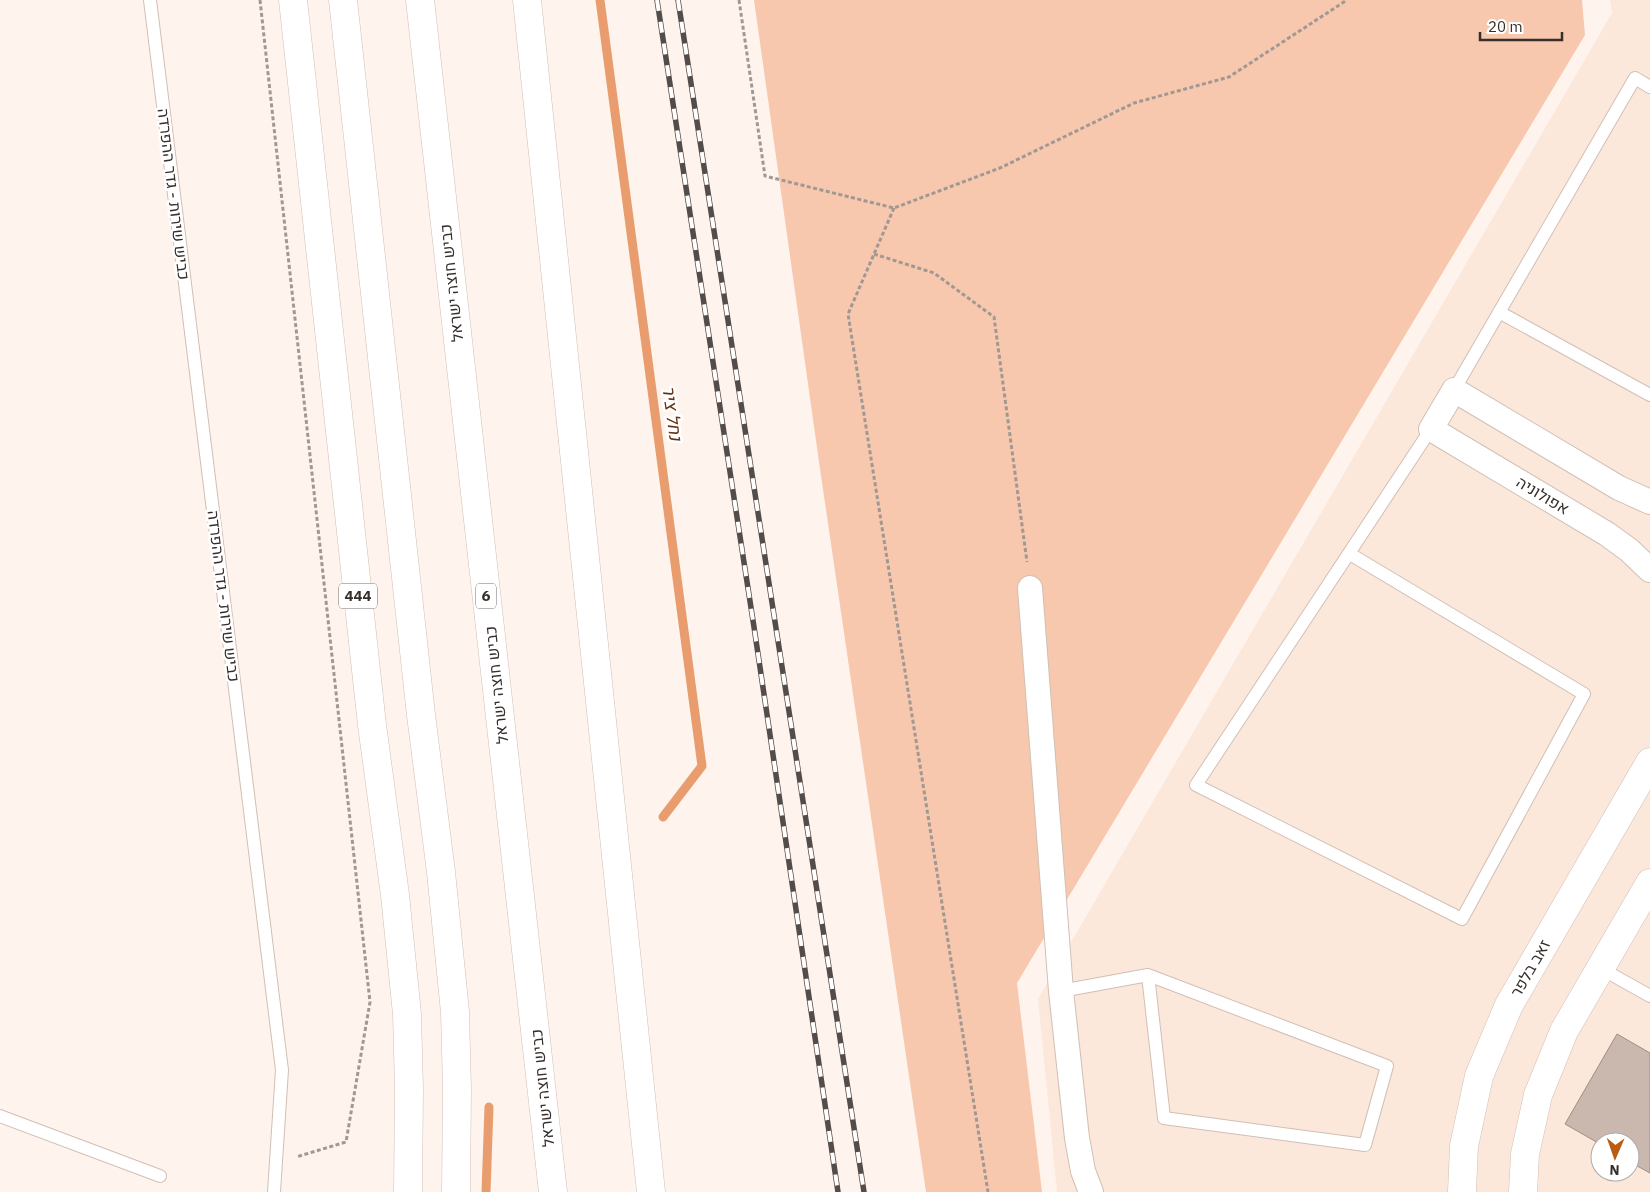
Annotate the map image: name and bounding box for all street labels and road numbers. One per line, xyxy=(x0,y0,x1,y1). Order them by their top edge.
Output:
street label: כביש שירות - גדר ההפרדה xyxy=(154,107,194,281)
street label: כביש חוצה ישראל xyxy=(435,223,467,343)
street label: אפולוניה xyxy=(1513,471,1573,519)
street label: כביש שירות - גדר ההפרדה xyxy=(204,509,244,683)
road number: 444 xyxy=(339,584,377,608)
road number: 6 xyxy=(476,584,496,608)
street label: כביש חוצה ישראל xyxy=(480,625,512,745)
street label: זאב בלפר xyxy=(1506,936,1554,1000)
street label: כביש חוצה ישראל xyxy=(526,1028,558,1148)

